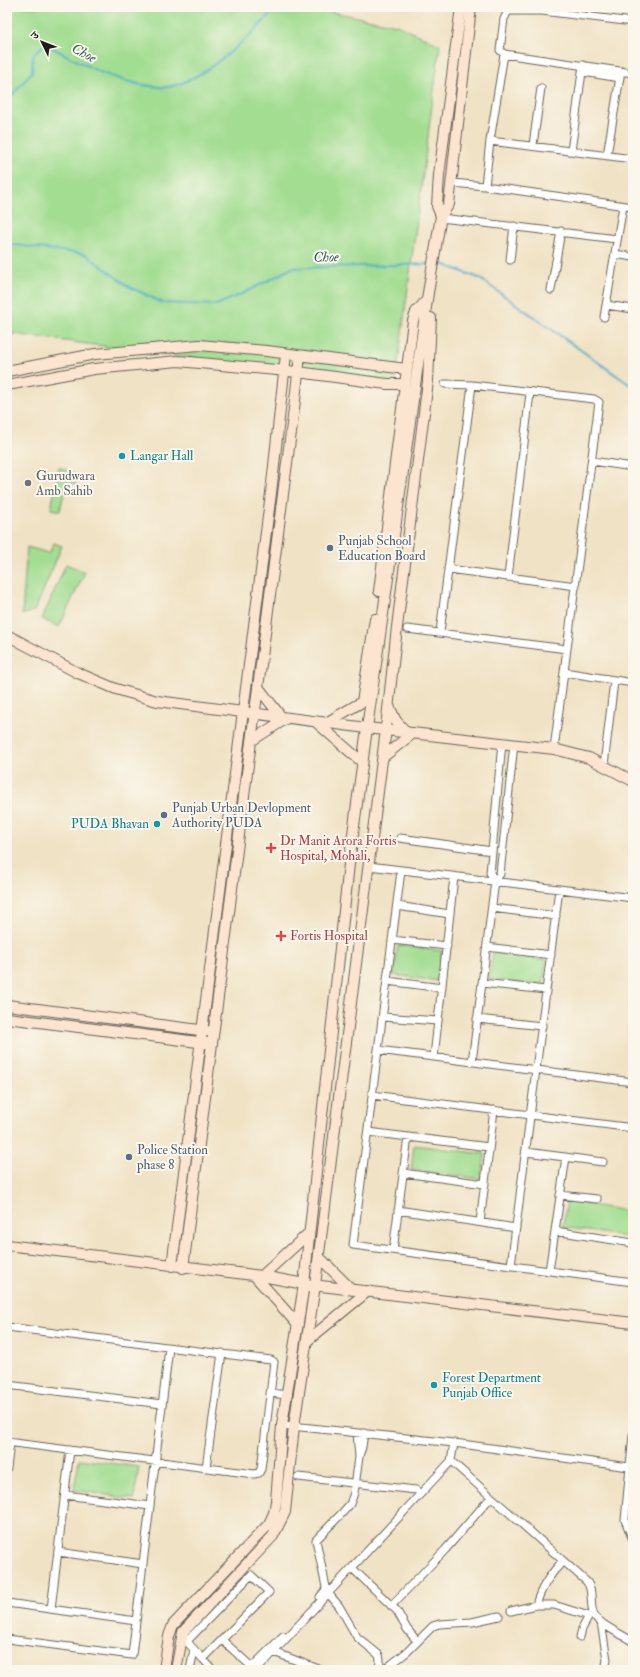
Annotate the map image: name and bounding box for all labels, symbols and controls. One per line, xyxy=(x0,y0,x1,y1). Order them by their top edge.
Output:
north arrow xyxy=(22,22,62,62)
text: उ xyxy=(28,28,43,43)
water label: Choe xyxy=(69,40,99,66)
water label: Choe xyxy=(313,248,339,266)
place label: Langar Hall xyxy=(130,448,194,464)
marker: Langar Hall xyxy=(117,451,127,461)
place label: Gurudwara Amb Sahib xyxy=(35,468,96,499)
marker: Gurudwara Amb Sahib xyxy=(23,478,33,488)
place label: Punjab School Education Board xyxy=(338,533,426,564)
marker: Punjab School Education Board xyxy=(325,543,335,553)
place label: Punjab Urban Devlopment Authority PUDA xyxy=(171,800,311,832)
marker: Punjab Urban Devlopment Authority PUDA xyxy=(159,810,169,820)
place label: PUDA Bhavan xyxy=(71,816,149,832)
marker: PUDA Bhavan xyxy=(152,819,162,829)
place label: Dr Manit Arora Fortis Hospital, Mohali, xyxy=(280,833,397,865)
marker: Dr Manit Arora Fortis Hospital, Mohali, xyxy=(265,842,277,854)
place label: Fortis Hospital xyxy=(290,928,368,945)
marker: Fortis Hospital xyxy=(275,930,287,942)
place label: Police Station phase 8 xyxy=(136,1142,208,1174)
marker: Police Station phase 8 xyxy=(124,1152,134,1162)
place label: Forest Department Punjab Office xyxy=(442,1370,541,1401)
marker: Forest Department Punjab Office xyxy=(429,1380,439,1390)

